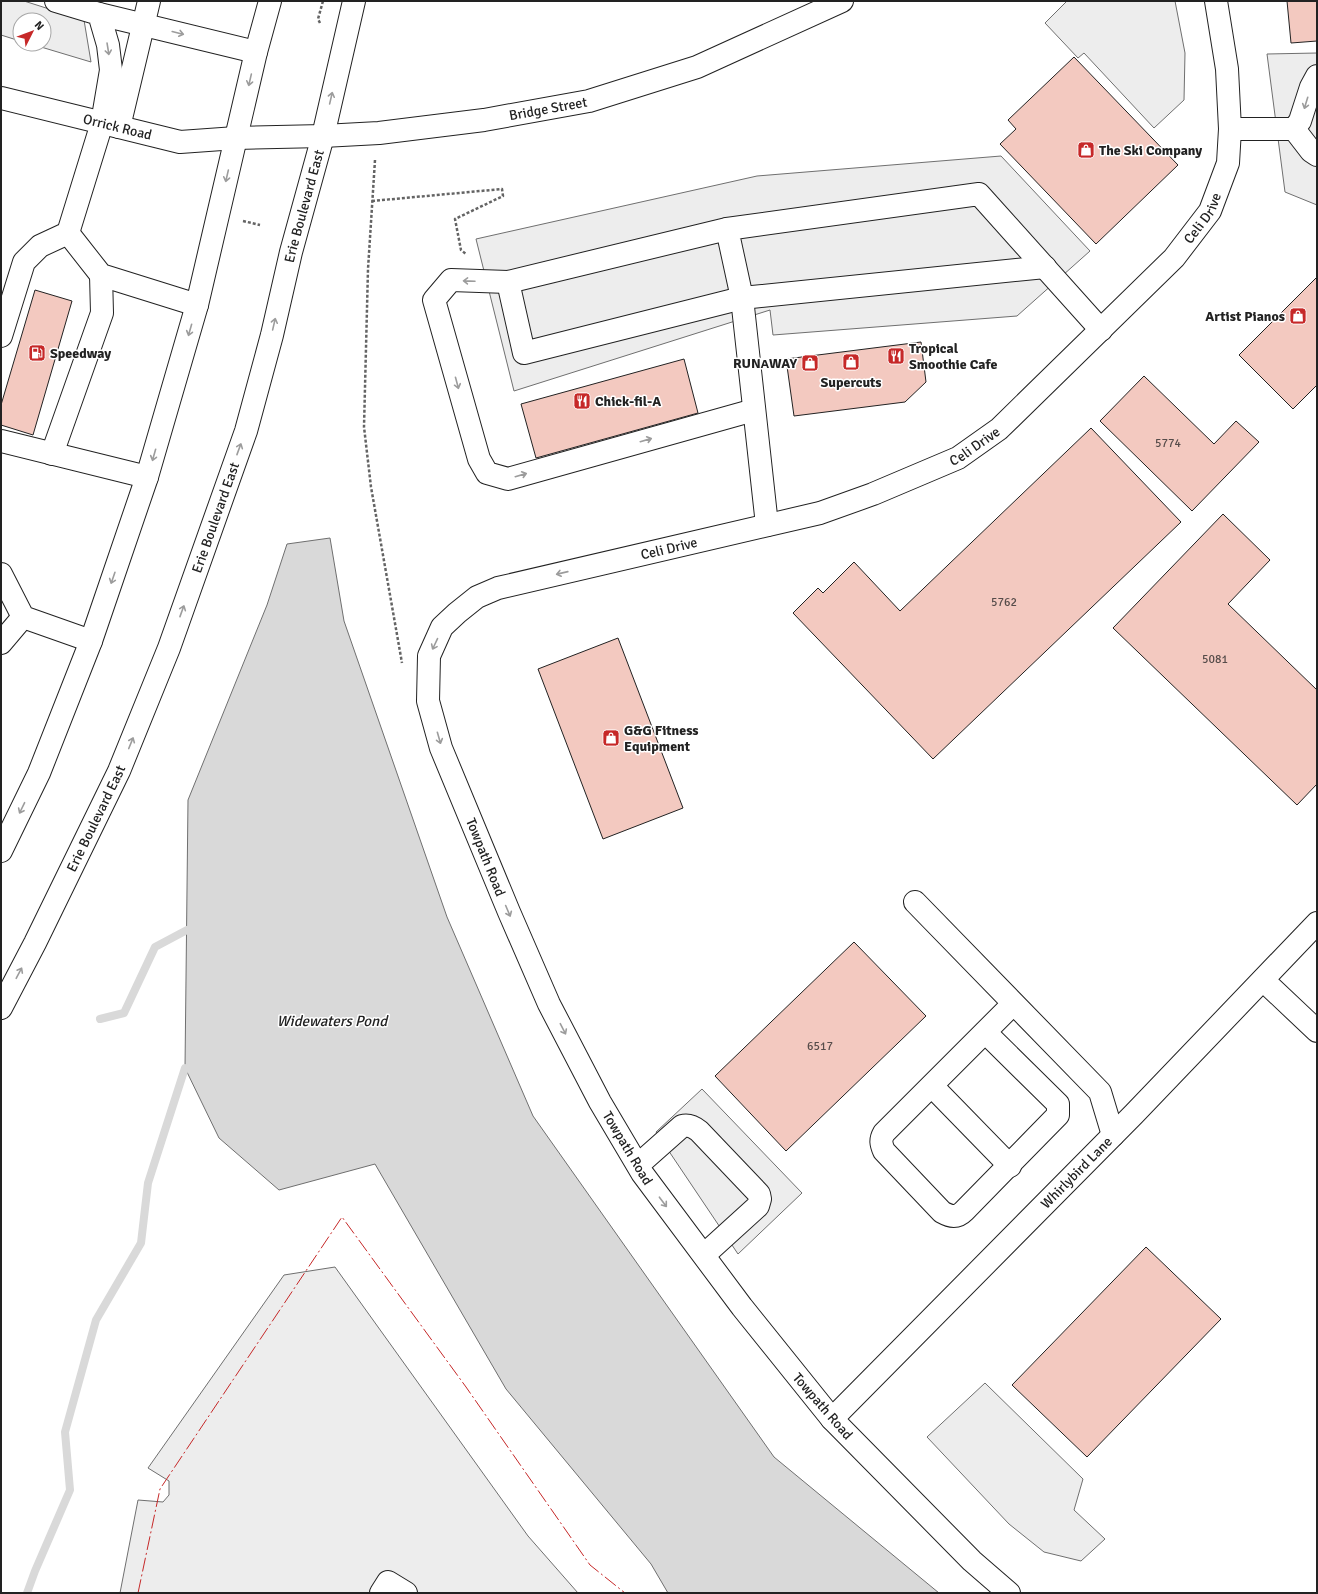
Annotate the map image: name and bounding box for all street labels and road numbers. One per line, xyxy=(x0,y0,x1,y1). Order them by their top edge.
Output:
street label: Bridge Street xyxy=(508,93,589,124)
street label: Orrick Road xyxy=(81,110,154,144)
street label: Erie Boulevard East xyxy=(281,148,328,264)
street label: Celi Drive xyxy=(1180,190,1225,247)
street label: Celi Drive xyxy=(947,423,1003,470)
street label: Erie Boulevard East xyxy=(188,460,243,575)
street label: Celi Drive xyxy=(639,534,699,564)
street label: Erie Boulevard East xyxy=(63,763,129,875)
street label: Towpath Road xyxy=(462,816,509,899)
street label: Towpath Road xyxy=(599,1108,656,1188)
street label: Whirlybird Lane xyxy=(1037,1133,1116,1212)
street label: Towpath Road xyxy=(789,1369,856,1443)

